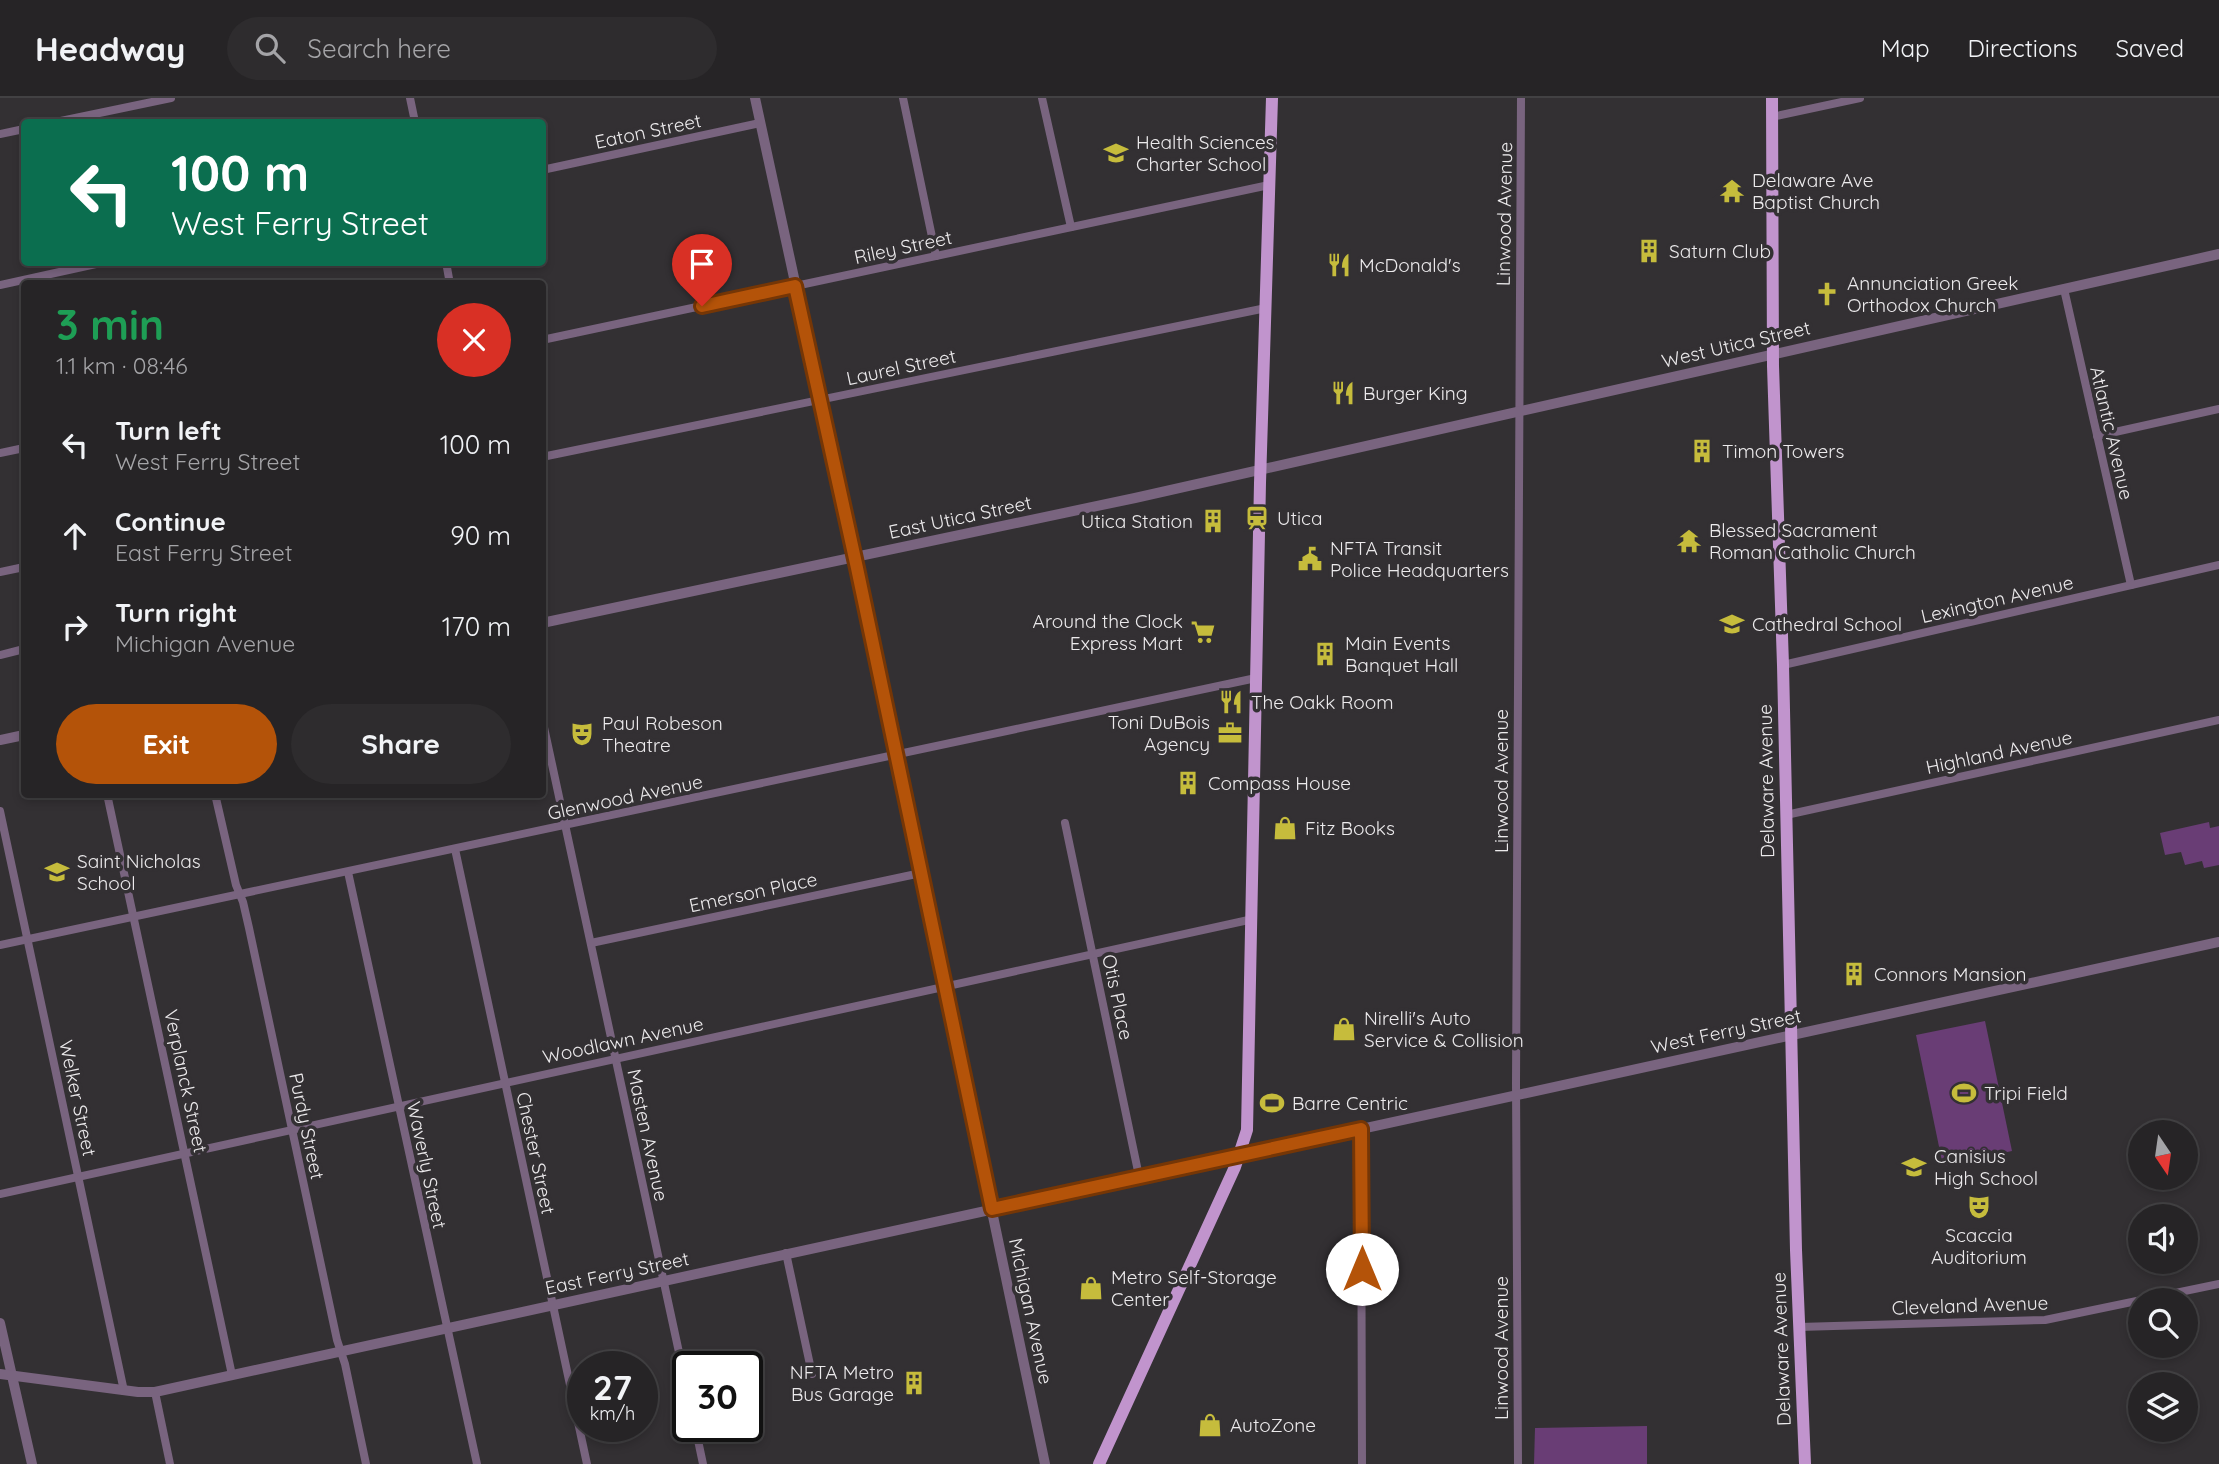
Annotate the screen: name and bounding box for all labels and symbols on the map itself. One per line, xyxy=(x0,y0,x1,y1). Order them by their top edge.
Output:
street label: Eaton Street xyxy=(593,108,703,154)
place label: Health Sciences Charter School xyxy=(1136,130,1275,176)
school or university icon: Health Sciences Charter School xyxy=(1102,139,1130,167)
street label: Linwood Avenue xyxy=(1491,142,1517,286)
place label: Delaware Ave Baptist Church xyxy=(1752,168,1880,214)
temple icon: Delaware Ave Baptist Church xyxy=(1718,177,1746,205)
street label: Riley Street xyxy=(852,225,954,269)
pin xyxy=(672,234,732,306)
building icon: Saturn Club xyxy=(1635,237,1663,265)
place label: Saturn Club xyxy=(1669,239,1771,263)
restaurant icon: McDonald's xyxy=(1325,251,1353,279)
place label: McDonald's xyxy=(1359,253,1461,277)
place label: Annunciation Greek Orthodox Church xyxy=(1847,271,2018,317)
church icon: Annunciation Greek Orthodox Church xyxy=(1813,280,1841,308)
street label: West Utica Street xyxy=(1659,315,1813,373)
street label: Laurel Street xyxy=(844,344,958,390)
street label: Atlantic Avenue xyxy=(2085,364,2139,502)
restaurant icon: Burger King xyxy=(1329,379,1357,407)
place label: Burger King xyxy=(1363,381,1468,405)
building icon: Timon Towers xyxy=(1688,437,1716,465)
place label: Timon Towers xyxy=(1722,439,1845,463)
street label: East Utica Street xyxy=(886,490,1034,544)
station icon: Utica xyxy=(1243,504,1271,532)
place label: Utica xyxy=(1277,506,1322,530)
building icon: Utica Station xyxy=(1199,507,1227,535)
place label: Utica Station xyxy=(1081,509,1193,533)
place label: Blessed Sacrament Roman Catholic Church xyxy=(1709,518,1916,564)
temple icon: Blessed Sacrament Roman Catholic Church xyxy=(1675,527,1703,555)
place label: NFTA Transit Police Headquarters xyxy=(1330,536,1509,582)
public building icon: NFTA Transit Police Headquarters xyxy=(1296,545,1324,573)
street label: Lexington Avenue xyxy=(1918,570,2076,628)
place label: Around the Clock Express Mart xyxy=(1033,609,1183,655)
school or university icon: Cathedral School xyxy=(1718,610,1746,638)
place label: Cathedral School xyxy=(1752,612,1902,636)
supermarket icon: Around the Clock Express Mart xyxy=(1189,618,1217,646)
place label: Main Events Banquet Hall xyxy=(1345,631,1459,677)
building icon: Main Events Banquet Hall xyxy=(1311,640,1339,668)
restaurant icon: The Oakk Room xyxy=(1217,688,1245,716)
place label: The Oakk Room xyxy=(1251,690,1394,714)
street label: Delaware Avenue xyxy=(1753,704,1779,858)
street label: Linwood Avenue xyxy=(1489,709,1513,853)
place label: Toni DuBois Agency xyxy=(1108,710,1210,756)
place label: Paul Robeson Theatre xyxy=(602,711,723,757)
office icon: Toni DuBois Agency xyxy=(1216,719,1244,747)
theatre icon: Paul Robeson Theatre xyxy=(568,720,596,748)
street label: Highland Avenue xyxy=(1924,725,2074,779)
street label: Glenwood Avenue xyxy=(545,769,705,825)
building icon: Compass House xyxy=(1174,769,1202,797)
place label: Compass House xyxy=(1208,771,1351,795)
shop icon: Fitz Books xyxy=(1271,814,1299,842)
place label: Fitz Books xyxy=(1305,816,1395,840)
place label: Saint Nicholas School xyxy=(77,849,201,895)
school or university icon: Saint Nicholas School xyxy=(43,858,71,886)
street label: Emerson Place xyxy=(687,867,819,917)
street label: Otis Place xyxy=(1097,952,1139,1042)
building icon: Connors Mansion xyxy=(1840,960,1868,988)
place label: Connors Mansion xyxy=(1874,962,2026,986)
street label: West Ferry Street xyxy=(1649,1003,1803,1059)
place label: Nirelli's Auto Service & Collision xyxy=(1364,1006,1524,1052)
street label: Verplanck Street xyxy=(159,1007,213,1155)
street label: Woodlawn Avenue xyxy=(540,1011,706,1069)
shop icon: Nirelli's Auto Service & Collision xyxy=(1330,1015,1358,1043)
street label: Welker Street xyxy=(54,1038,102,1158)
street label: Masten Avenue xyxy=(622,1067,674,1203)
street label: Purdy Street xyxy=(284,1071,330,1181)
sports icon: Tripi Field xyxy=(1950,1079,1978,1107)
place label: Tripi Field xyxy=(1984,1081,2068,1105)
sports icon: Barre Centric xyxy=(1258,1089,1286,1117)
street label: Chester Street xyxy=(511,1090,561,1216)
place label: Barre Centric xyxy=(1292,1091,1408,1115)
street label: Waverly Street xyxy=(402,1099,452,1231)
north arrow xyxy=(2128,1120,2198,1190)
place label: Canisius High School xyxy=(1934,1144,2038,1190)
school or university icon: Canisius High School xyxy=(1900,1153,1928,1181)
theatre icon: Scaccia Auditorium xyxy=(1965,1193,1993,1221)
place label: Scaccia Auditorium xyxy=(1931,1223,2027,1269)
position arrow xyxy=(1325,1232,1399,1306)
street label: Michigan Avenue xyxy=(1004,1236,1058,1386)
street label: East Ferry Street xyxy=(543,1246,691,1300)
place label: Metro Self-Storage Center xyxy=(1111,1265,1277,1311)
street label: Delaware Avenue xyxy=(1766,1272,1796,1426)
shop icon: Metro Self-Storage Center xyxy=(1077,1274,1105,1302)
street label: Linwood Avenue xyxy=(1489,1276,1513,1420)
street label: Cleveland Avenue xyxy=(1891,1290,2049,1320)
speed limit sign: 30 xyxy=(672,1351,763,1442)
place label: NFTA Metro Bus Garage xyxy=(790,1360,894,1406)
building icon: NFTA Metro Bus Garage xyxy=(900,1369,928,1397)
shop icon: AutoZone xyxy=(1196,1411,1224,1439)
place label: AutoZone xyxy=(1230,1413,1316,1437)

